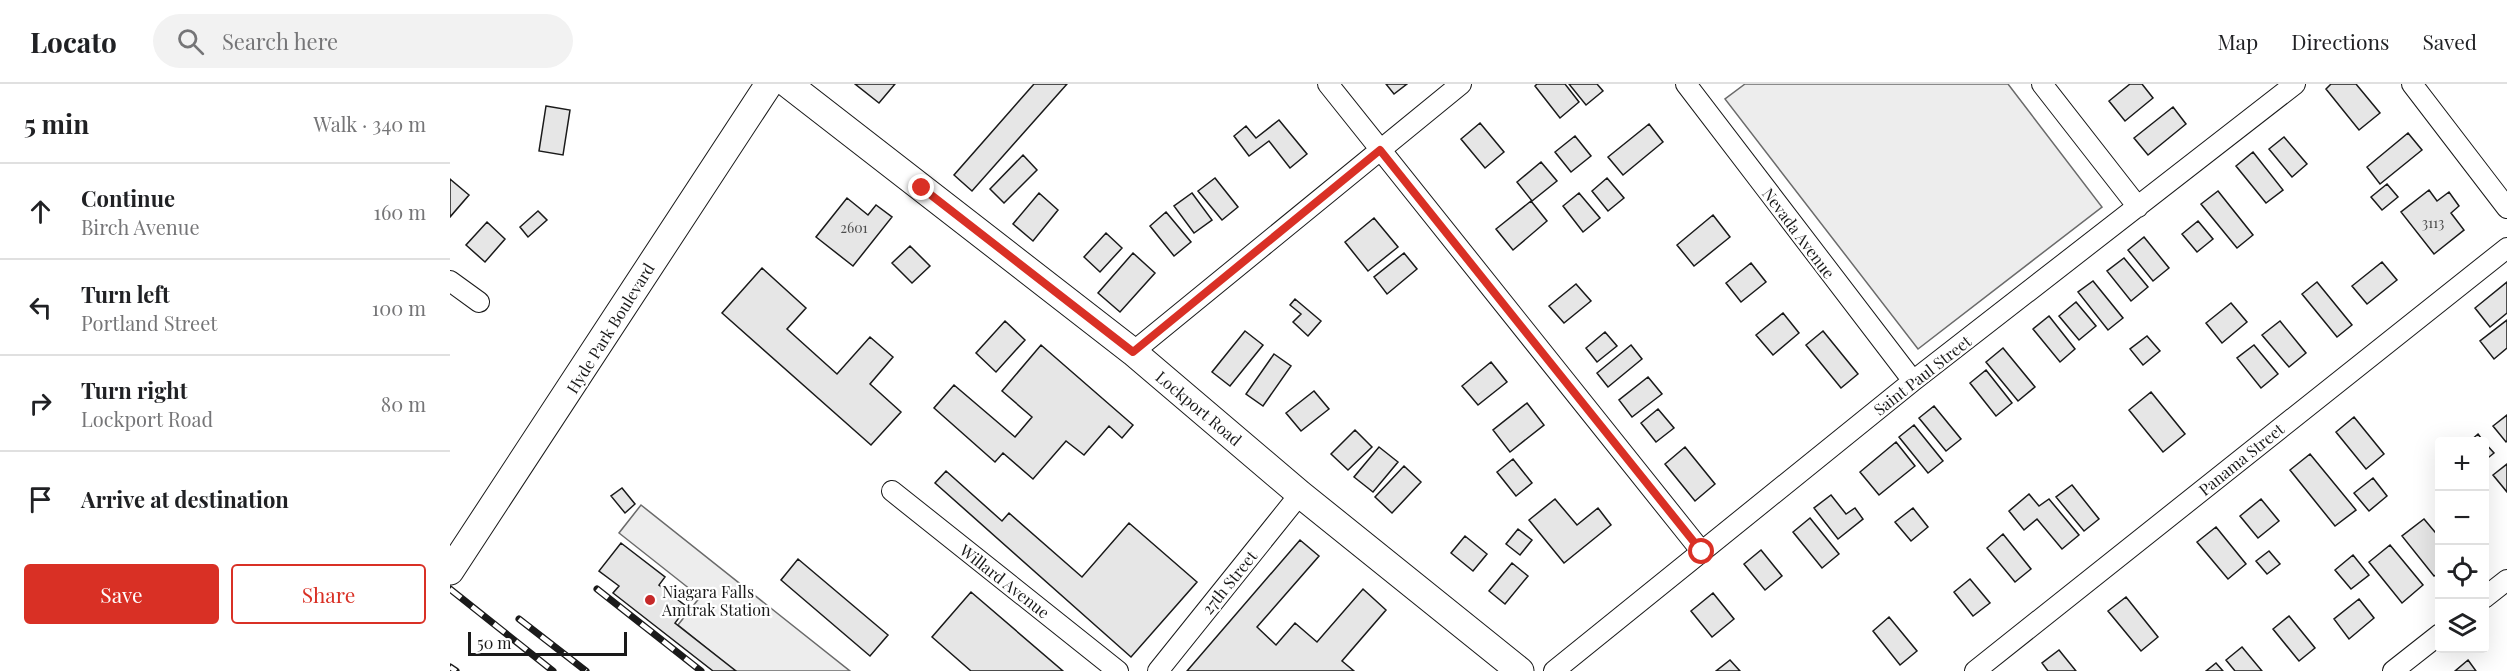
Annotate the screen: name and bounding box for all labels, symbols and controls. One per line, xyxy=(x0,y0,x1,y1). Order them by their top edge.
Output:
search box xyxy=(153,14,573,68)
text: Locato xyxy=(30,23,117,60)
icon: search xyxy=(174,25,207,58)
text: Search here xyxy=(222,26,338,56)
text: Map xyxy=(2217,27,2258,55)
text: Directions xyxy=(2291,27,2389,55)
text: Saved xyxy=(2422,27,2477,55)
text: 5 min xyxy=(24,106,89,141)
text: Walk · 340 m xyxy=(314,110,426,137)
route end xyxy=(908,174,934,200)
text: Continue xyxy=(81,183,175,213)
street label: Nevada Avenue xyxy=(1758,184,1840,282)
icon: ahead xyxy=(24,195,57,228)
text: 160 m xyxy=(374,198,426,225)
text: Birch Avenue xyxy=(81,213,200,240)
house number: 3113 xyxy=(2422,213,2444,232)
house number: 2601 xyxy=(840,218,868,237)
street label: Hyde Park Boulevard xyxy=(561,259,659,397)
text: Turn left xyxy=(81,279,170,309)
icon: left xyxy=(24,291,57,324)
text: 100 m xyxy=(372,294,426,321)
text: Portland Street xyxy=(81,309,217,336)
street label: Saint Paul Street xyxy=(1869,330,1975,420)
street label: Lockport Road xyxy=(1152,366,1246,450)
text: Turn right xyxy=(81,375,187,405)
icon: right xyxy=(24,387,57,420)
text: 80 m xyxy=(381,390,426,417)
text: Lockport Road xyxy=(81,405,213,432)
street label: Panama Street xyxy=(2194,418,2288,500)
map controls xyxy=(2435,437,2489,653)
button: + xyxy=(2435,437,2489,491)
icon: arrive xyxy=(24,483,57,516)
text: Arrive at destination xyxy=(81,484,289,514)
button: − xyxy=(2435,491,2489,545)
route start xyxy=(1688,538,1714,564)
street label: Willard Avenue xyxy=(955,539,1054,623)
button: locate xyxy=(2435,545,2489,599)
street label: 27th Street xyxy=(1197,546,1261,618)
button: Save xyxy=(24,564,219,624)
button: Share xyxy=(231,564,426,624)
place label: Niagara Falls Amtrak Station xyxy=(661,581,771,620)
marker: Niagara Falls Amtrak Station xyxy=(643,593,657,607)
button: layers xyxy=(2435,599,2489,653)
scale bar xyxy=(468,629,627,656)
text: 50 m xyxy=(477,632,511,653)

